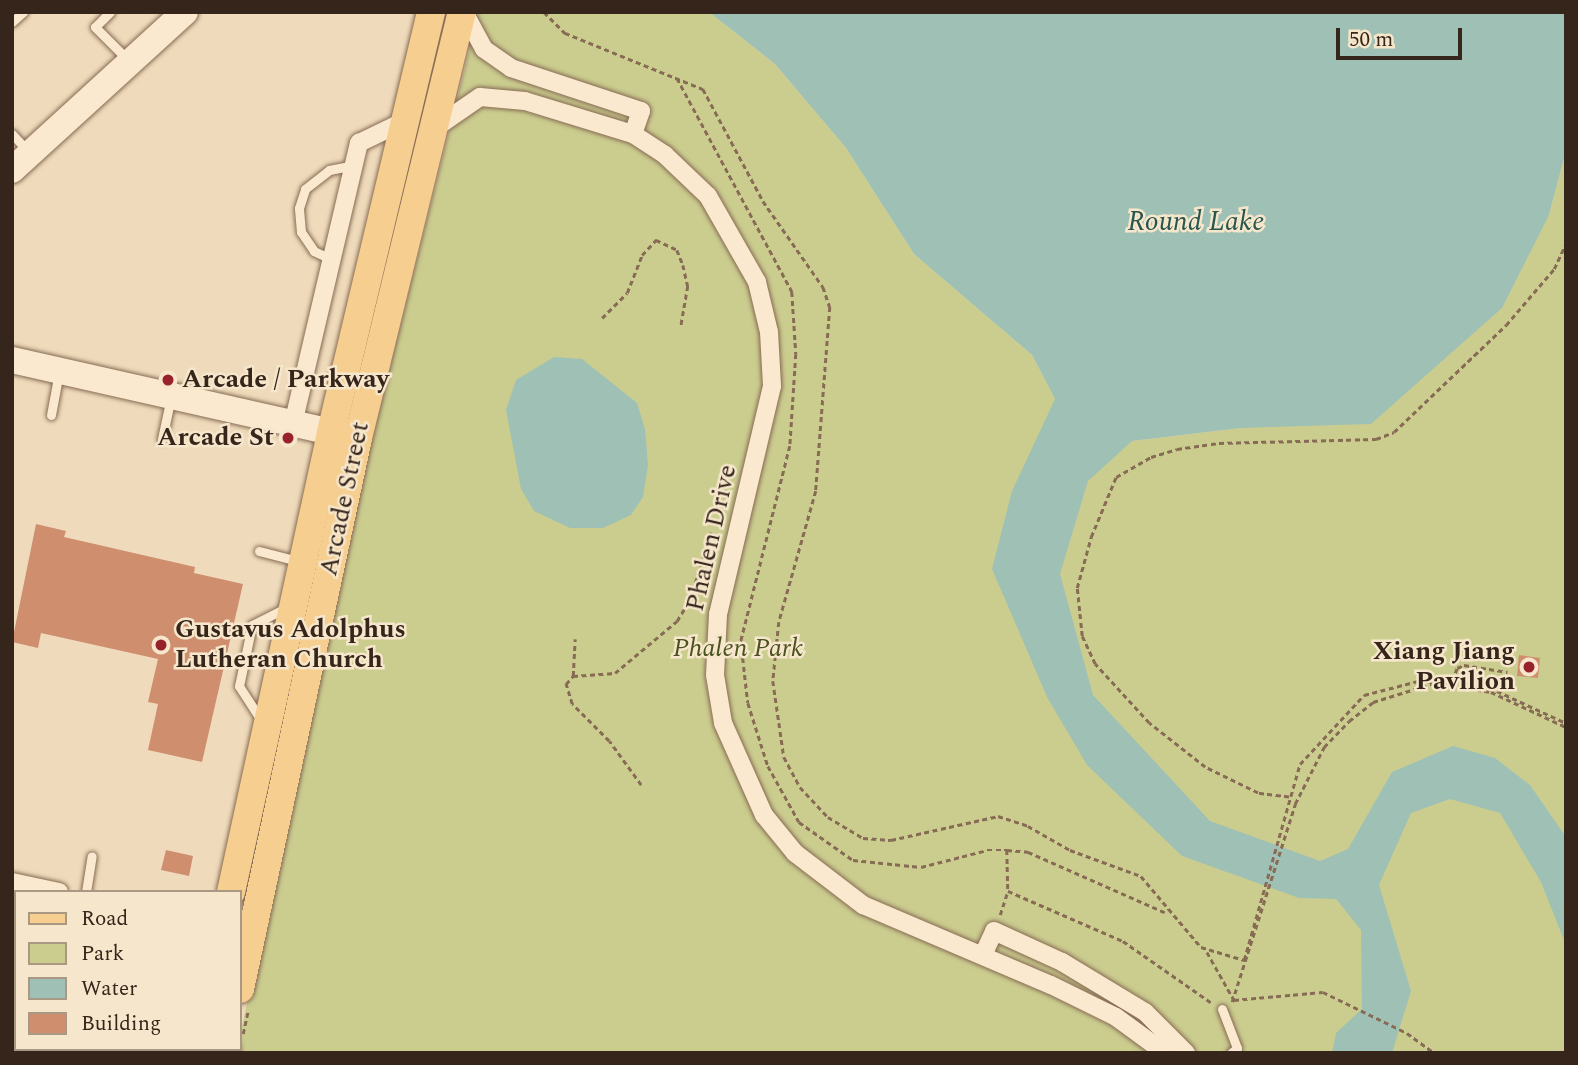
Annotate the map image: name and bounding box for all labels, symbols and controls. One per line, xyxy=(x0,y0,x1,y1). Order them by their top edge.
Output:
scale bar xyxy=(1340,14,1466,58)
text: 50 m xyxy=(1349,24,1393,56)
water label: Round Lake xyxy=(1127,205,1265,239)
place label: Arcade / Parkway xyxy=(182,364,389,396)
marker: Arcade / Parkway xyxy=(160,372,176,388)
street label: Arcade Street xyxy=(313,419,377,579)
place label: Arcade St xyxy=(157,422,274,454)
marker: Arcade St xyxy=(280,430,296,446)
street label: Phalen Drive xyxy=(680,462,744,614)
place label: Gustavus Adolphus Lutheran Church xyxy=(175,614,406,676)
park label: Phalen Park xyxy=(673,633,803,665)
place label: Xiang Jiang Pavilion xyxy=(1373,636,1515,698)
marker: Gustavus Adolphus Lutheran Church xyxy=(153,637,169,653)
marker: Xiang Jiang Pavilion xyxy=(1521,659,1537,675)
legend xyxy=(14,890,242,1051)
text: Road xyxy=(81,903,128,935)
text: Park xyxy=(81,938,124,970)
text: Water xyxy=(81,973,137,1005)
text: Building xyxy=(81,1008,161,1040)

